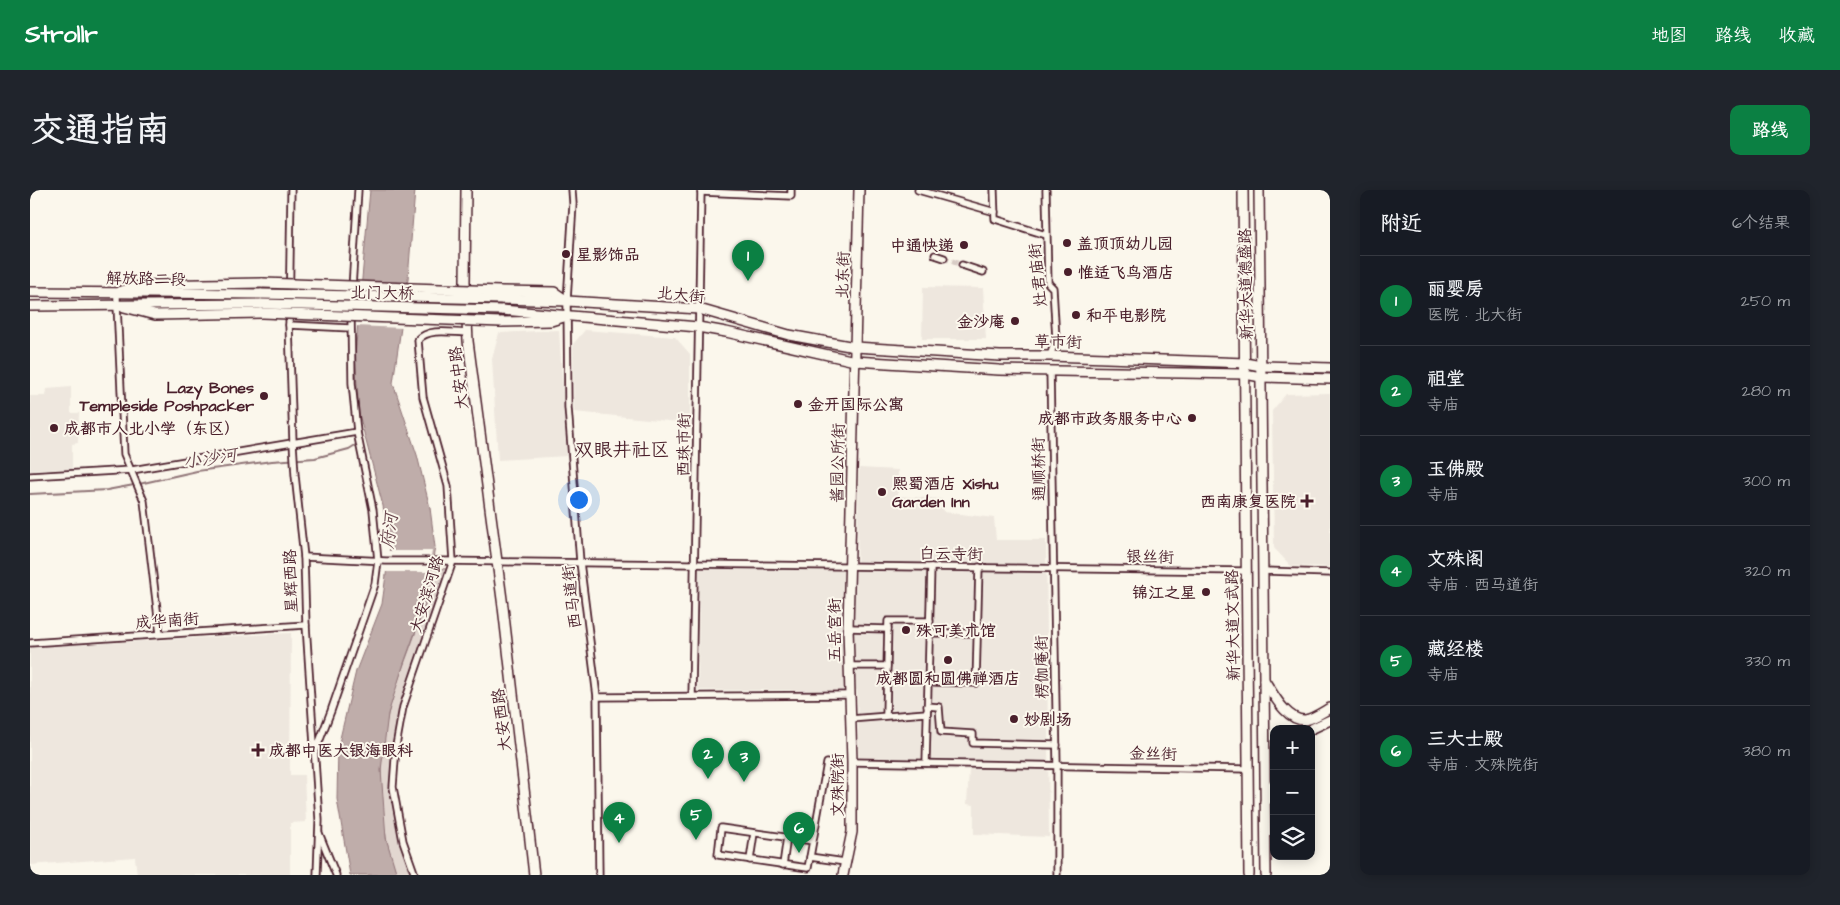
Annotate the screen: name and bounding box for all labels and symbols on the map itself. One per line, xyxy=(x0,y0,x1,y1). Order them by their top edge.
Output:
street label: 新华大道德盛路 xyxy=(1234,228,1258,340)
place label: 盖顶顶幼儿园 xyxy=(1077,233,1173,255)
place label: 中通快递 xyxy=(890,235,954,257)
marker: 盖顶顶幼儿园 xyxy=(1061,237,1073,249)
marker: 中通快递 xyxy=(958,239,970,251)
pin: 1 xyxy=(732,240,764,281)
street label: 灶君庙街 xyxy=(1024,242,1052,308)
place label: 星影饰品 xyxy=(576,244,640,266)
marker: 星影饰品 xyxy=(560,248,572,260)
street label: 北东街 xyxy=(831,251,855,299)
place label: 惟适飞鸟酒店 xyxy=(1078,262,1174,284)
marker: 惟适飞鸟酒店 xyxy=(1062,266,1074,278)
street label: 解放路二段 xyxy=(106,267,186,291)
street label: 北门大桥 xyxy=(350,281,414,305)
street label: 北大街 xyxy=(656,282,706,308)
place label: 和平电影院 xyxy=(1086,305,1166,327)
marker: 和平电影院 xyxy=(1070,309,1082,321)
place label: 金沙庵 xyxy=(957,311,1005,333)
marker: 金沙庵 xyxy=(1009,315,1021,327)
street label: 草市街 xyxy=(1034,331,1082,353)
street label: 大安中路 xyxy=(444,345,474,411)
place label: Lazy Bones Templeside Poshpacker xyxy=(78,377,254,417)
marker: Lazy Bones Templeside Poshpacker xyxy=(258,390,270,402)
place label: 金开国际公寓 xyxy=(808,394,904,416)
marker: 金开国际公寓 xyxy=(792,398,804,410)
place label: 成都市政务服务中心 xyxy=(1038,408,1182,430)
marker: 成都市政务服务中心 xyxy=(1186,412,1198,424)
street label: 西珠市街 xyxy=(672,413,696,477)
place label: 成都市人北小学（东区） xyxy=(64,418,240,440)
marker: 成都市人北小学（东区） xyxy=(48,422,60,434)
street label: 酱园公所街 xyxy=(826,423,850,503)
district label: 双眼井社区 xyxy=(574,437,670,464)
street label: 通顺桥街 xyxy=(1027,437,1051,501)
water label: 小沙河 xyxy=(182,442,242,475)
place label: 熙蜀酒店 Xishu Garden Inn xyxy=(892,473,999,513)
marker: 熙蜀酒店 Xishu Garden Inn xyxy=(876,486,888,498)
your location xyxy=(566,487,592,513)
place label: 西南康复医院 xyxy=(1200,491,1296,513)
marker: 西南康复医院 xyxy=(1300,494,1314,508)
water label: 府河 xyxy=(375,509,404,550)
street label: 白云寺街 xyxy=(919,542,983,566)
street label: 银丝街 xyxy=(1126,546,1174,568)
street label: 星辉西路 xyxy=(279,549,303,613)
street label: 大安滨河路 xyxy=(405,553,449,636)
street label: 西马道街 xyxy=(557,564,587,630)
street label: 新华大道文武路 xyxy=(1221,569,1245,681)
place label: 锦江之星 xyxy=(1132,582,1196,604)
marker: 锦江之星 xyxy=(1200,586,1212,598)
street label: 五岳宫街 xyxy=(824,598,846,662)
street label: 成华南街 xyxy=(134,608,200,634)
place label: 殊可美术馆 xyxy=(916,620,996,642)
marker: 殊可美术馆 xyxy=(900,624,912,636)
street label: 楞伽庵街 xyxy=(1030,635,1054,699)
marker: 成都圆和圆佛禅酒店 xyxy=(942,654,954,666)
place label: 成都圆和圆佛禅酒店 xyxy=(876,668,1020,690)
street label: 大安西路 xyxy=(487,687,517,753)
place label: 妙剧场 xyxy=(1024,709,1072,731)
marker: 妙剧场 xyxy=(1008,713,1020,725)
pin: 2 xyxy=(692,738,724,779)
place label: 成都中医大银海眼科 xyxy=(269,740,413,762)
pin: 3 xyxy=(728,741,760,782)
marker: 成都中医大银海眼科 xyxy=(251,743,265,757)
street label: 金丝街 xyxy=(1129,743,1177,765)
street label: 文殊院街 xyxy=(827,753,849,817)
pin: 5 xyxy=(680,799,712,840)
pin: 4 xyxy=(603,802,635,843)
pin: 6 xyxy=(783,812,815,853)

